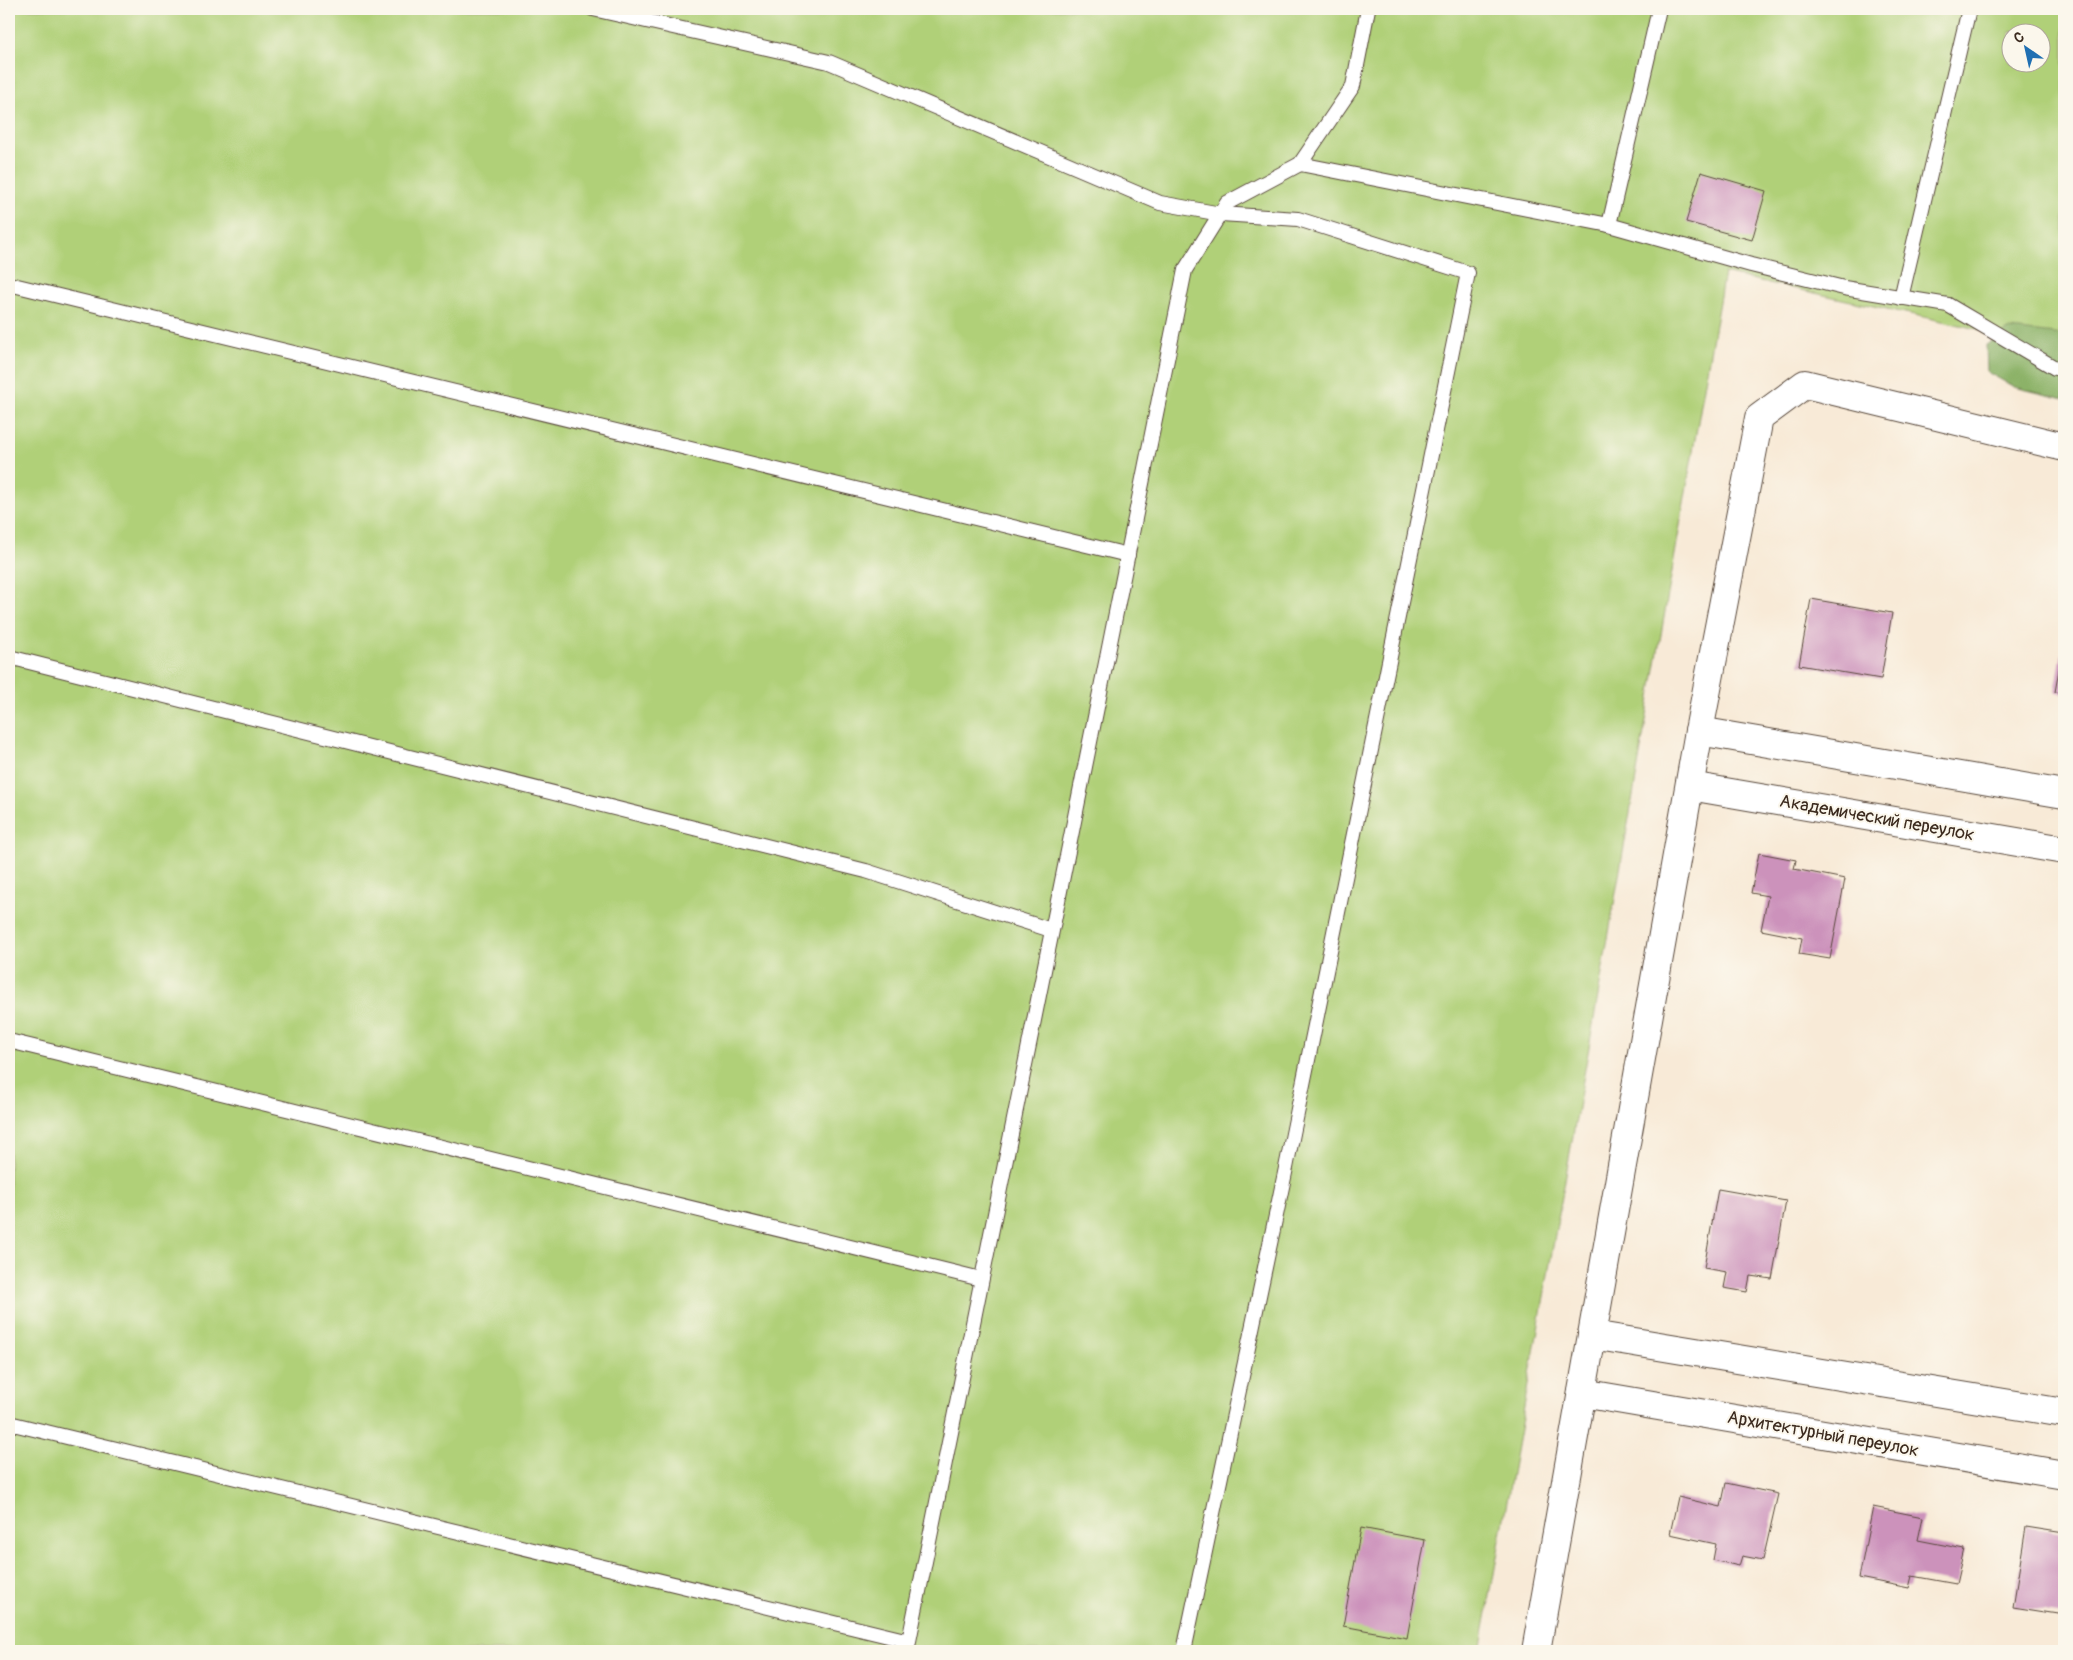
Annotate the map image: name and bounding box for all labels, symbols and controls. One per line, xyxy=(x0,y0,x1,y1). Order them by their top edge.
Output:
north arrow xyxy=(2000,22,2050,72)
text: С xyxy=(2011,28,2028,47)
street label: Академический переулок xyxy=(1778,790,1976,846)
street label: Архитектурный переулок xyxy=(1725,1406,1921,1462)

